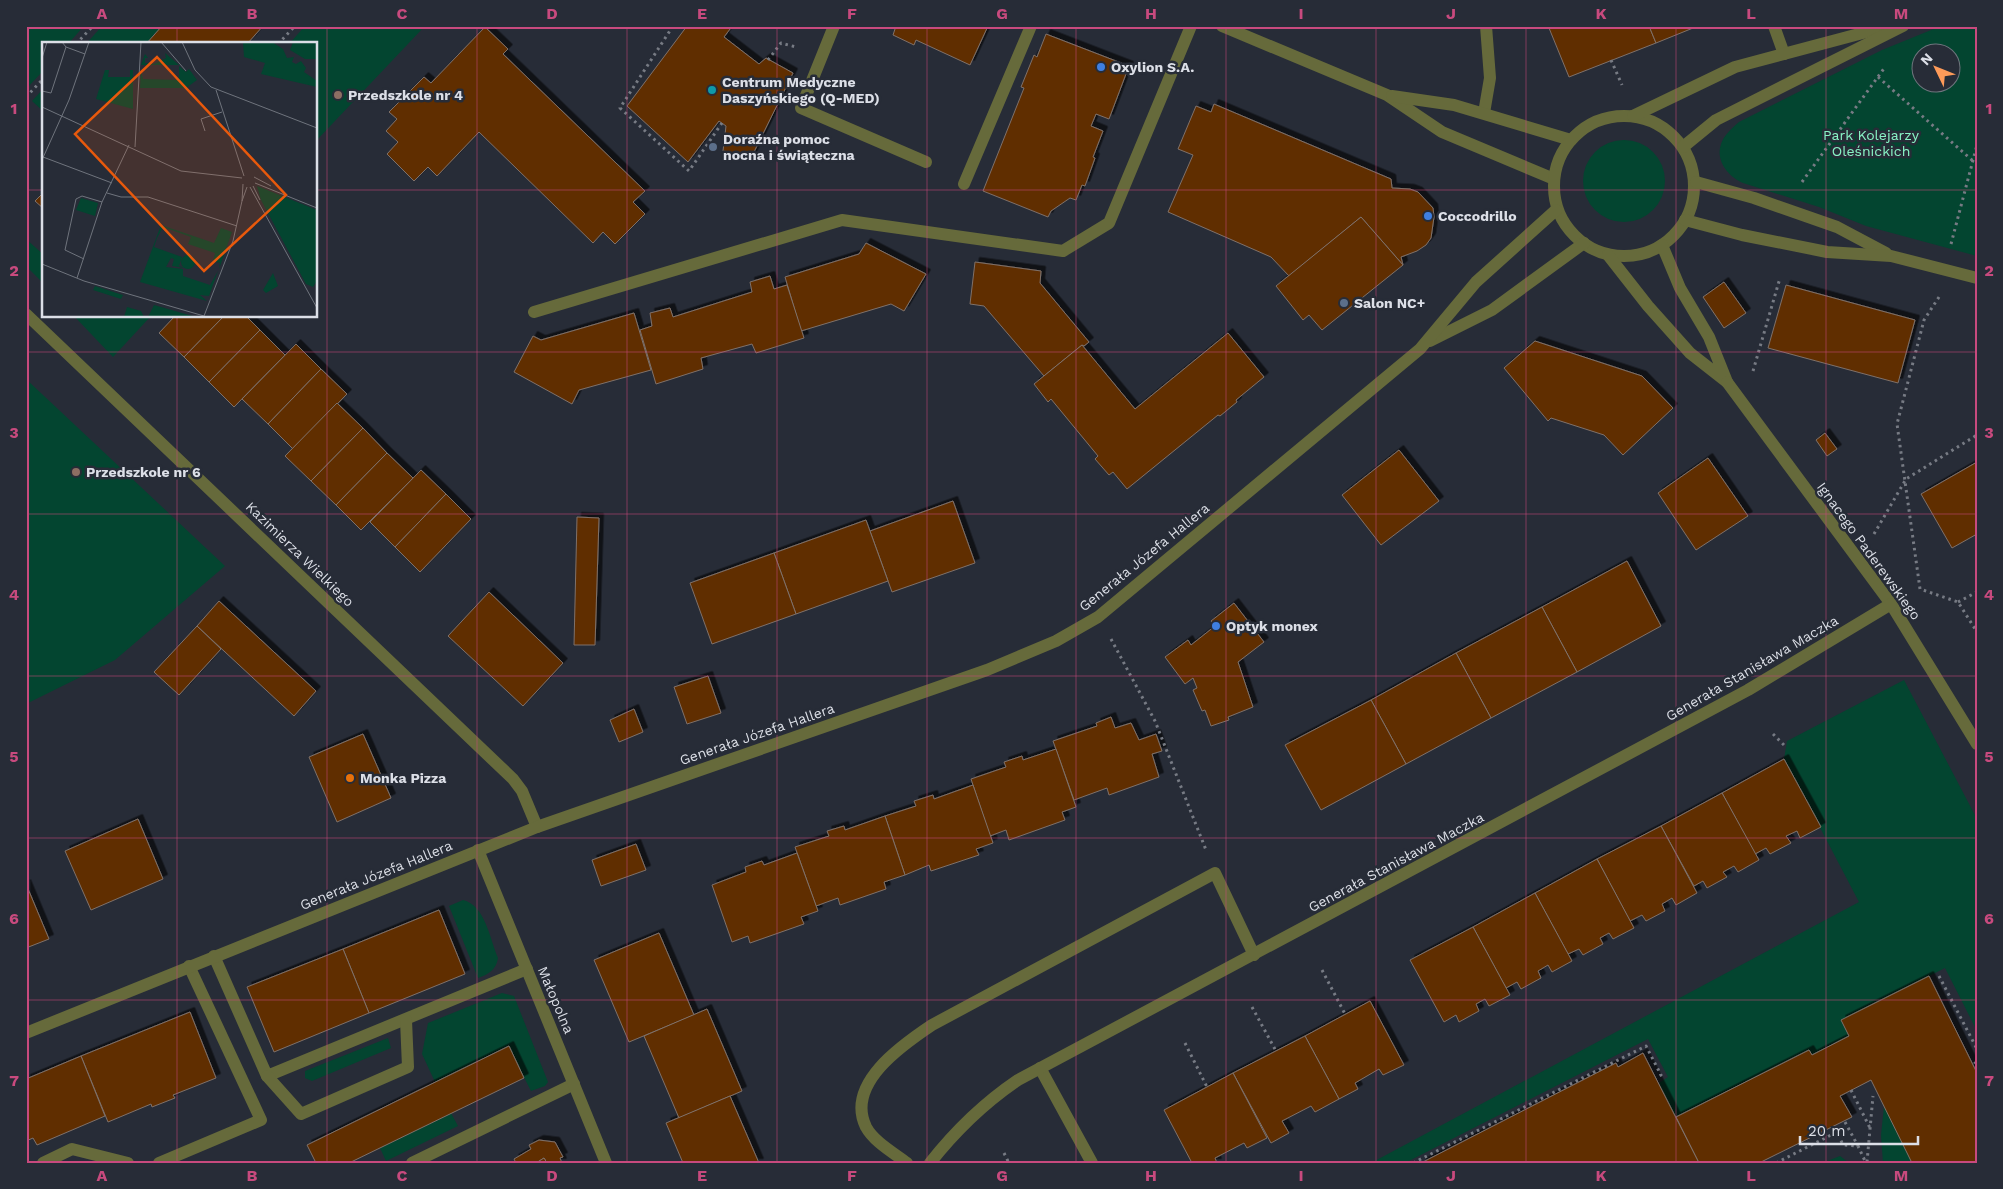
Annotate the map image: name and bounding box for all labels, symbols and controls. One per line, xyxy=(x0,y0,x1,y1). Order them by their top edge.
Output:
text: A xyxy=(97,4,108,23)
text: B xyxy=(247,4,258,23)
text: C xyxy=(397,4,408,23)
text: D xyxy=(546,4,558,23)
text: E xyxy=(697,4,707,23)
text: F xyxy=(847,4,857,23)
text: G xyxy=(996,4,1008,23)
text: H xyxy=(1145,4,1157,23)
text: I xyxy=(1298,4,1304,23)
text: J xyxy=(1446,4,1456,23)
text: K xyxy=(1595,4,1607,23)
text: L xyxy=(1746,4,1756,23)
text: M xyxy=(1894,4,1908,23)
inset map xyxy=(42,42,318,318)
north arrow xyxy=(1910,42,1960,92)
text: N xyxy=(1917,50,1936,68)
place label: Oxylion S.A. xyxy=(1111,59,1194,75)
marker: Oxylion S.A. xyxy=(1095,61,1107,73)
place label: Centrum Medyczne Daszyńskiego (Q-MED) xyxy=(722,74,880,106)
marker: Centrum Medyczne Daszyńskiego (Q-MED) xyxy=(706,84,718,96)
place label: Przedszkole nr 4 xyxy=(348,87,463,103)
marker: Przedszkole nr 4 xyxy=(332,89,344,101)
text: 1 xyxy=(11,99,17,118)
text: 1 xyxy=(1986,99,1992,118)
park label: Park Kolejarzy Oleśnickich xyxy=(1823,127,1920,159)
place label: Doraźna pomoc nocna i świąteczna xyxy=(723,131,856,163)
marker: Doraźna pomoc nocna i świąteczna xyxy=(707,141,719,153)
place label: Coccodrillo xyxy=(1438,208,1517,224)
marker: Coccodrillo xyxy=(1422,210,1434,222)
text: 2 xyxy=(9,261,19,280)
text: 2 xyxy=(1984,261,1994,280)
place label: Salon NC+ xyxy=(1354,295,1425,311)
marker: Salon NC+ xyxy=(1338,297,1350,309)
text: 3 xyxy=(9,423,19,442)
text: 3 xyxy=(1984,423,1994,442)
place label: Przedszkole nr 6 xyxy=(86,464,201,480)
marker: Przedszkole nr 6 xyxy=(70,466,82,478)
street label: Ignacego Paderewskiego xyxy=(1814,479,1924,623)
street label: Kazimierza Wielkiego xyxy=(243,498,357,610)
street label: Generała Józefa Hallera xyxy=(1076,500,1212,614)
text: 4 xyxy=(9,585,19,604)
text: 4 xyxy=(1984,585,1994,604)
street label: Generała Stanisława Maczka xyxy=(1663,612,1841,724)
place label: Optyk monex xyxy=(1226,618,1319,634)
marker: Optyk monex xyxy=(1210,620,1222,632)
street label: Generała Józefa Hallera xyxy=(677,700,837,768)
text: 5 xyxy=(9,747,19,766)
text: 5 xyxy=(1984,747,1994,766)
place label: Monka Pizza xyxy=(360,770,447,786)
marker: Monka Pizza xyxy=(344,772,356,784)
street label: Generała Stanisława Maczka xyxy=(1306,809,1486,915)
street label: Generała Józefa Hallera xyxy=(298,837,455,913)
text: 6 xyxy=(9,909,19,928)
text: 6 xyxy=(1984,909,1994,928)
street label: Małopolna xyxy=(535,964,577,1036)
text: 7 xyxy=(9,1071,19,1090)
text: 7 xyxy=(1984,1071,1994,1090)
scale bar xyxy=(1800,1114,1918,1146)
text: 20 m xyxy=(1808,1122,1846,1140)
text: A xyxy=(97,1166,108,1185)
text: B xyxy=(247,1166,258,1185)
text: C xyxy=(397,1166,408,1185)
text: D xyxy=(546,1166,558,1185)
text: E xyxy=(697,1166,707,1185)
text: F xyxy=(847,1166,857,1185)
text: G xyxy=(996,1166,1008,1185)
text: H xyxy=(1145,1166,1157,1185)
text: I xyxy=(1298,1166,1304,1185)
text: J xyxy=(1446,1166,1456,1185)
text: K xyxy=(1595,1166,1607,1185)
text: L xyxy=(1746,1166,1756,1185)
text: M xyxy=(1894,1166,1908,1185)

